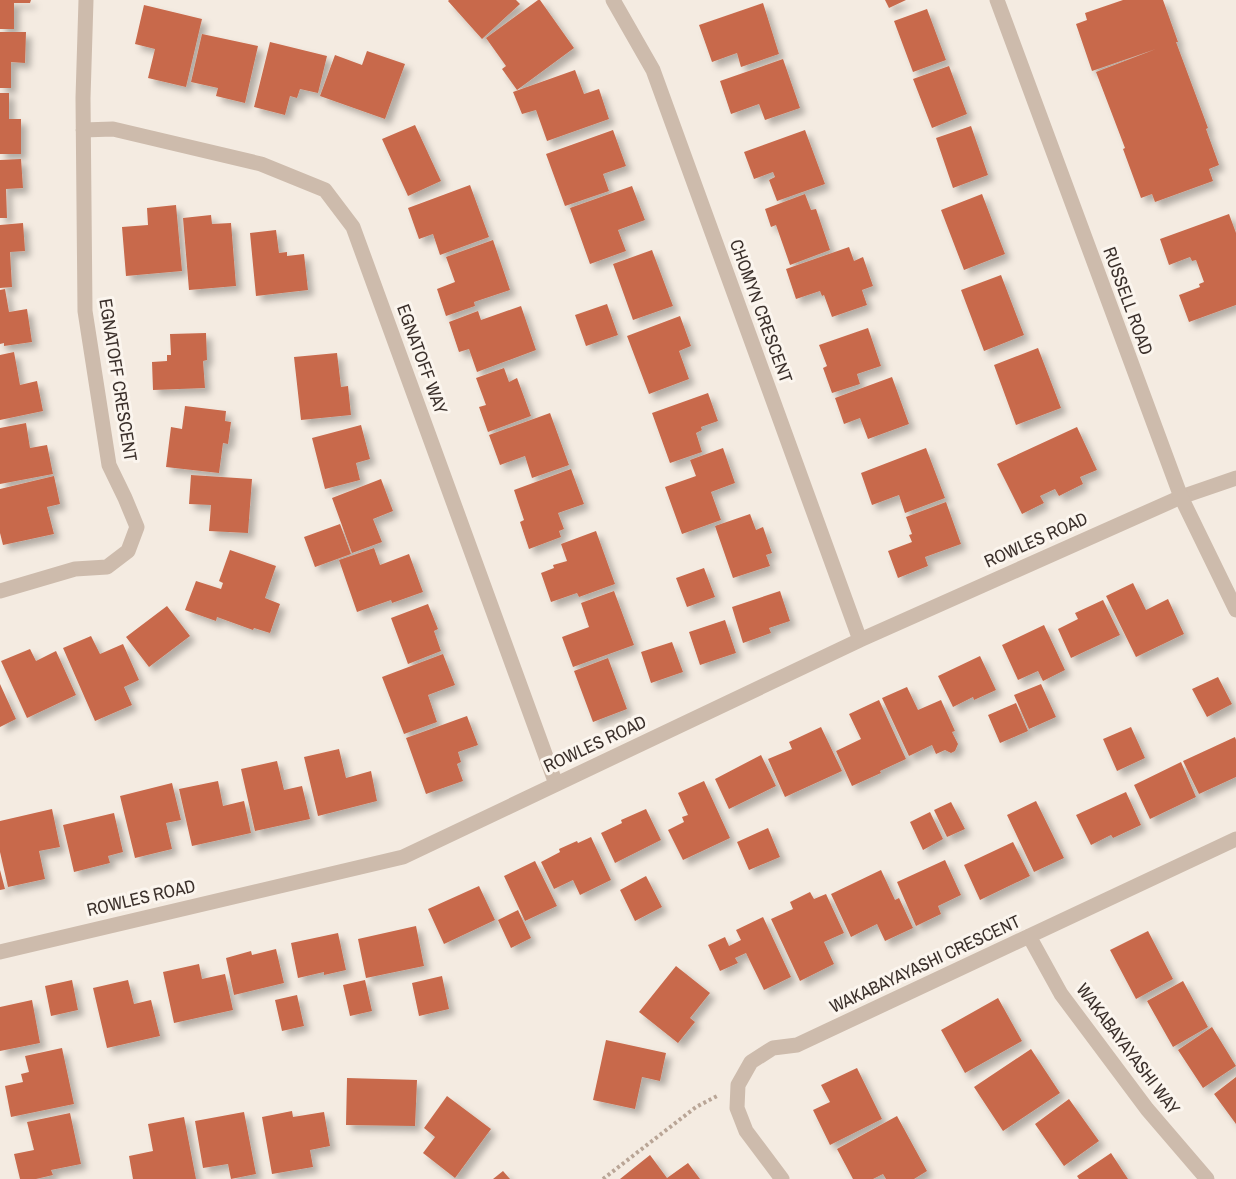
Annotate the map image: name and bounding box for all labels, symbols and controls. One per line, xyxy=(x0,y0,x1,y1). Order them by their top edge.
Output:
street label: CHOMYN CRESCENT xyxy=(724,236,799,386)
street label: RUSSELL ROAD xyxy=(1097,243,1160,358)
street label: EGNATOFF CRESCENT xyxy=(93,297,144,463)
street label: EGNATOFF WAY xyxy=(391,300,454,417)
street label: ROWLES ROAD xyxy=(980,506,1091,573)
street label: ROWLES ROAD xyxy=(539,709,650,778)
street label: ROWLES ROAD xyxy=(84,873,198,922)
street label: WAKABAYAYASHI CRESCENT xyxy=(825,908,1024,1019)
street label: WAKABAYAYASHI WAY xyxy=(1071,978,1186,1120)

